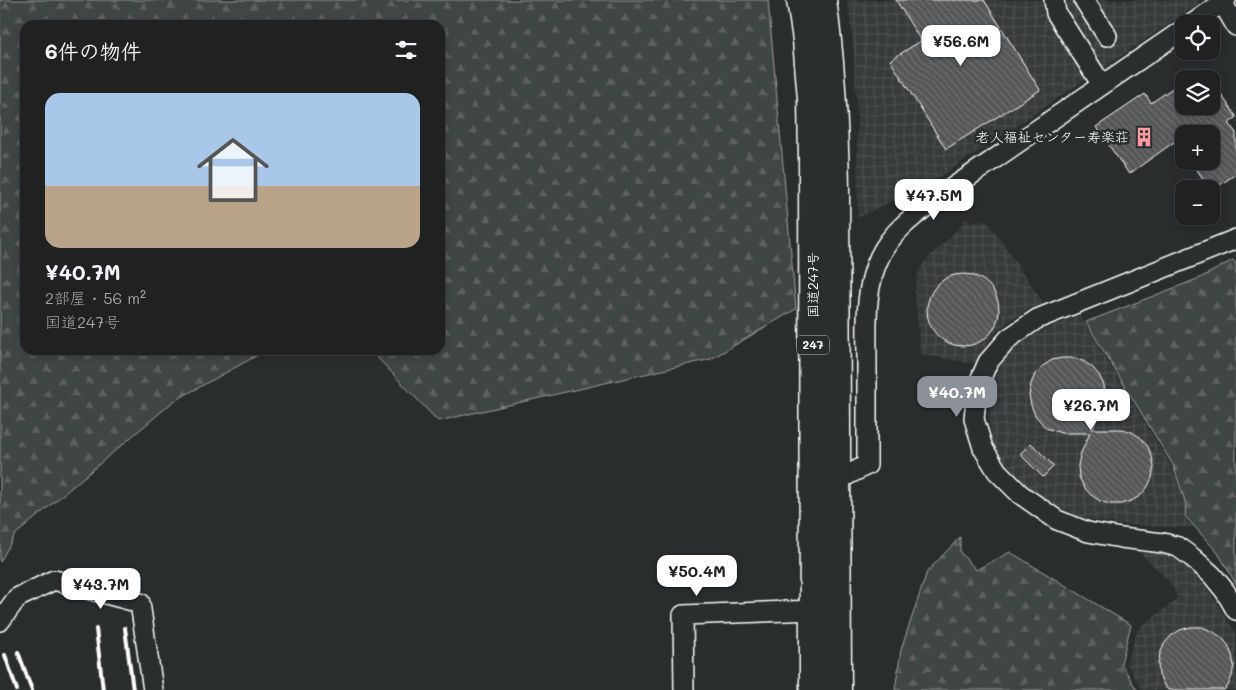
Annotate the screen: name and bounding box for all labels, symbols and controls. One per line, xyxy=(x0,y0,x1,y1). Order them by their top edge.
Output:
map controls xyxy=(1175,15,1220,225)
button: locate xyxy=(1175,15,1220,60)
pin: ¥56.6M xyxy=(920,24,1002,67)
text: ¥56.6M xyxy=(932,30,990,51)
icon: filters xyxy=(392,36,420,64)
text: 6件の物件 xyxy=(45,37,142,64)
button: layers xyxy=(1175,70,1220,115)
icon: home xyxy=(188,125,278,215)
button: + xyxy=(1175,125,1220,170)
building icon: 老人福祉センター寿楽荘 xyxy=(1133,126,1155,148)
place label: 老人福祉センター寿楽荘 xyxy=(976,127,1129,146)
pin: ¥47.5M xyxy=(893,178,975,221)
button: − xyxy=(1175,180,1220,225)
text: ¥47.5M xyxy=(906,184,962,205)
street label: 国道247号 xyxy=(803,252,822,318)
text: ¥40.7M xyxy=(45,258,121,285)
text: 2部屋 · 56 m² xyxy=(45,287,146,308)
text: 国道247号 xyxy=(45,311,120,332)
road number: 247 xyxy=(797,336,829,354)
pin: ¥40.7M xyxy=(916,376,998,418)
text: ¥40.7M xyxy=(928,381,986,402)
pin: ¥26.7M xyxy=(1050,388,1132,431)
text: ¥26.7M xyxy=(1063,394,1119,415)
pin: ¥50.4M xyxy=(656,554,738,597)
text: ¥50.4M xyxy=(668,560,726,581)
pin: ¥43.7M xyxy=(60,568,142,610)
text: ¥43.7M xyxy=(72,573,130,594)

